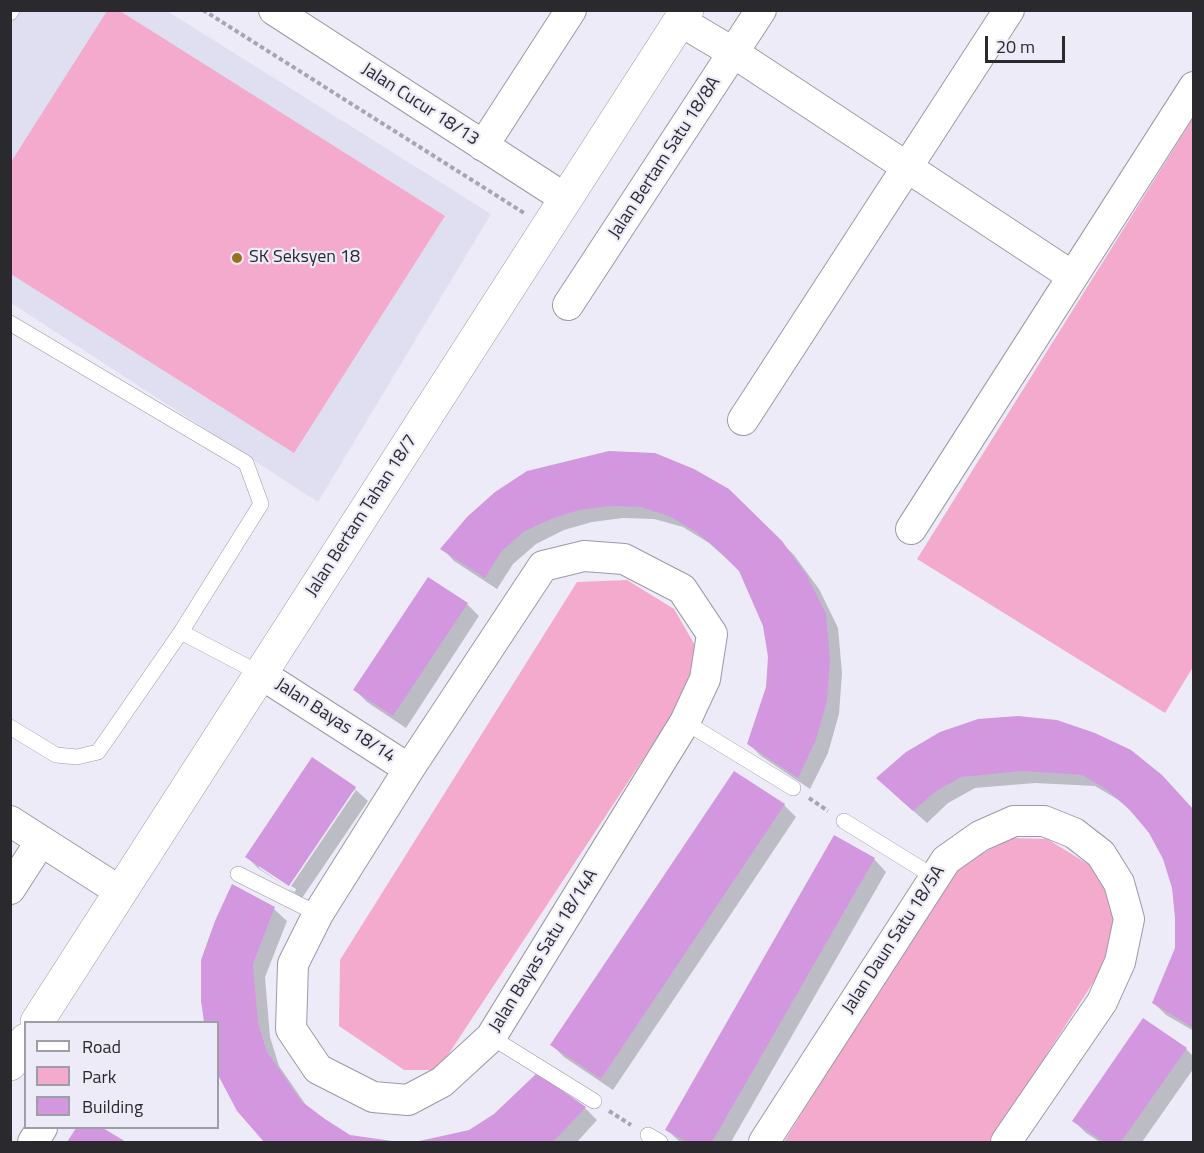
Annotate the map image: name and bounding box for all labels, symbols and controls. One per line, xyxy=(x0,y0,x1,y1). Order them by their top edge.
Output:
scale bar xyxy=(988,24,1068,62)
text: 20 m xyxy=(996,33,1035,60)
street label: Jalan Cucur 18/13 xyxy=(357,59,483,151)
street label: Jalan Bertam Satu 18/8A xyxy=(605,73,725,243)
place label: SK Seksyen 18 xyxy=(249,247,360,269)
marker: SK Seksyen 18 xyxy=(230,251,244,265)
street label: Jalan Bertam Tahan 18/7 xyxy=(302,431,422,601)
street label: Jalan Bayas 18/14 xyxy=(271,674,399,768)
street label: Jalan Daun Satu 18/5A xyxy=(838,862,950,1018)
street label: Jalan Bayas Satu 18/14A xyxy=(485,866,603,1036)
legend xyxy=(24,1021,219,1129)
text: Road xyxy=(82,1033,121,1060)
text: Park xyxy=(82,1063,116,1090)
text: Building xyxy=(82,1093,143,1120)

